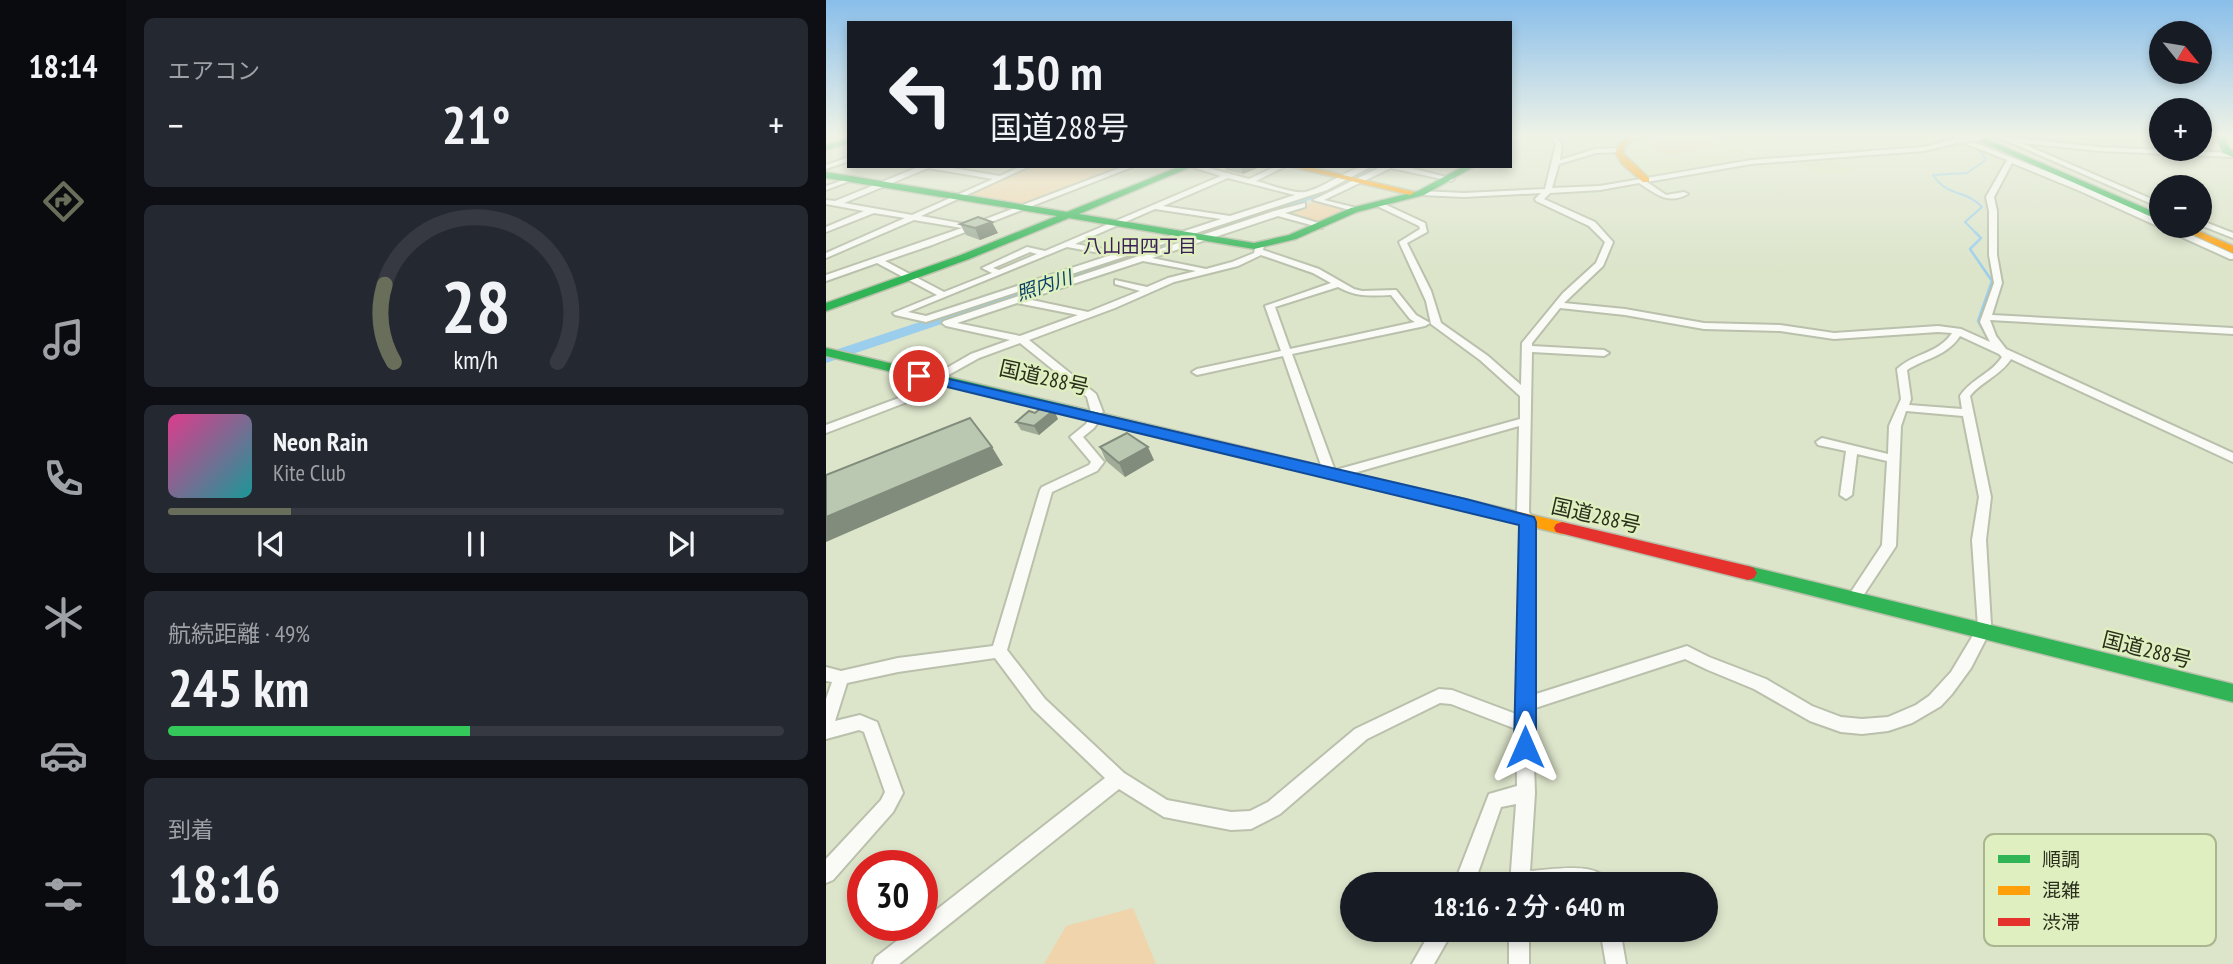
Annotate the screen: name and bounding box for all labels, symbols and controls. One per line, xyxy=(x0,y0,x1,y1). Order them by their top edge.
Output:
north arrow xyxy=(2149,21,2212,84)
map controls xyxy=(2149,21,2212,238)
text: 150 m xyxy=(990,40,1103,104)
text: 18:14 xyxy=(28,45,98,87)
icon: left xyxy=(875,49,966,140)
text: エアコン xyxy=(168,56,260,85)
text: 21° xyxy=(442,91,510,158)
button: + xyxy=(2149,98,2212,161)
text: − xyxy=(168,100,184,149)
text: + xyxy=(768,100,784,149)
text: 国道288号 xyxy=(990,106,1129,148)
button: − xyxy=(2149,175,2212,238)
icon: directions xyxy=(39,177,88,226)
district label: 八山田四丁目 xyxy=(1083,234,1197,258)
text: 28 xyxy=(441,258,511,352)
water label: 照内川 xyxy=(1013,264,1077,305)
icon: music xyxy=(39,315,88,364)
text: km/h xyxy=(454,343,498,375)
pin xyxy=(889,346,949,406)
street label: 国道288号 xyxy=(997,354,1092,401)
icon: arrive xyxy=(900,357,938,395)
text: Neon Rain xyxy=(273,425,368,458)
icon: phone xyxy=(39,454,88,503)
text: Kite Club xyxy=(273,458,346,487)
street label: 国道288号 xyxy=(1549,492,1644,539)
icon: previous xyxy=(252,525,290,563)
icon: pause xyxy=(457,525,495,563)
icon: next xyxy=(662,525,700,563)
icon: climate xyxy=(39,593,88,642)
text: 航続距離 · 49% xyxy=(168,619,310,648)
street label: 国道288号 xyxy=(2100,625,2195,674)
text: 245 km xyxy=(168,654,309,721)
position arrow xyxy=(1488,710,1562,784)
icon: car xyxy=(39,731,88,780)
text: 到着 xyxy=(168,815,214,844)
legend xyxy=(1984,834,2216,946)
text: 順調 xyxy=(2042,847,2080,871)
text: 18:16 xyxy=(168,850,280,917)
speed limit sign: 30 xyxy=(847,850,938,941)
icon: filters xyxy=(39,870,88,919)
text: 混雑 xyxy=(2042,878,2080,902)
text: 18:16 · 2 分 · 640 m xyxy=(1433,890,1625,923)
text: 渋滞 xyxy=(2042,910,2080,934)

